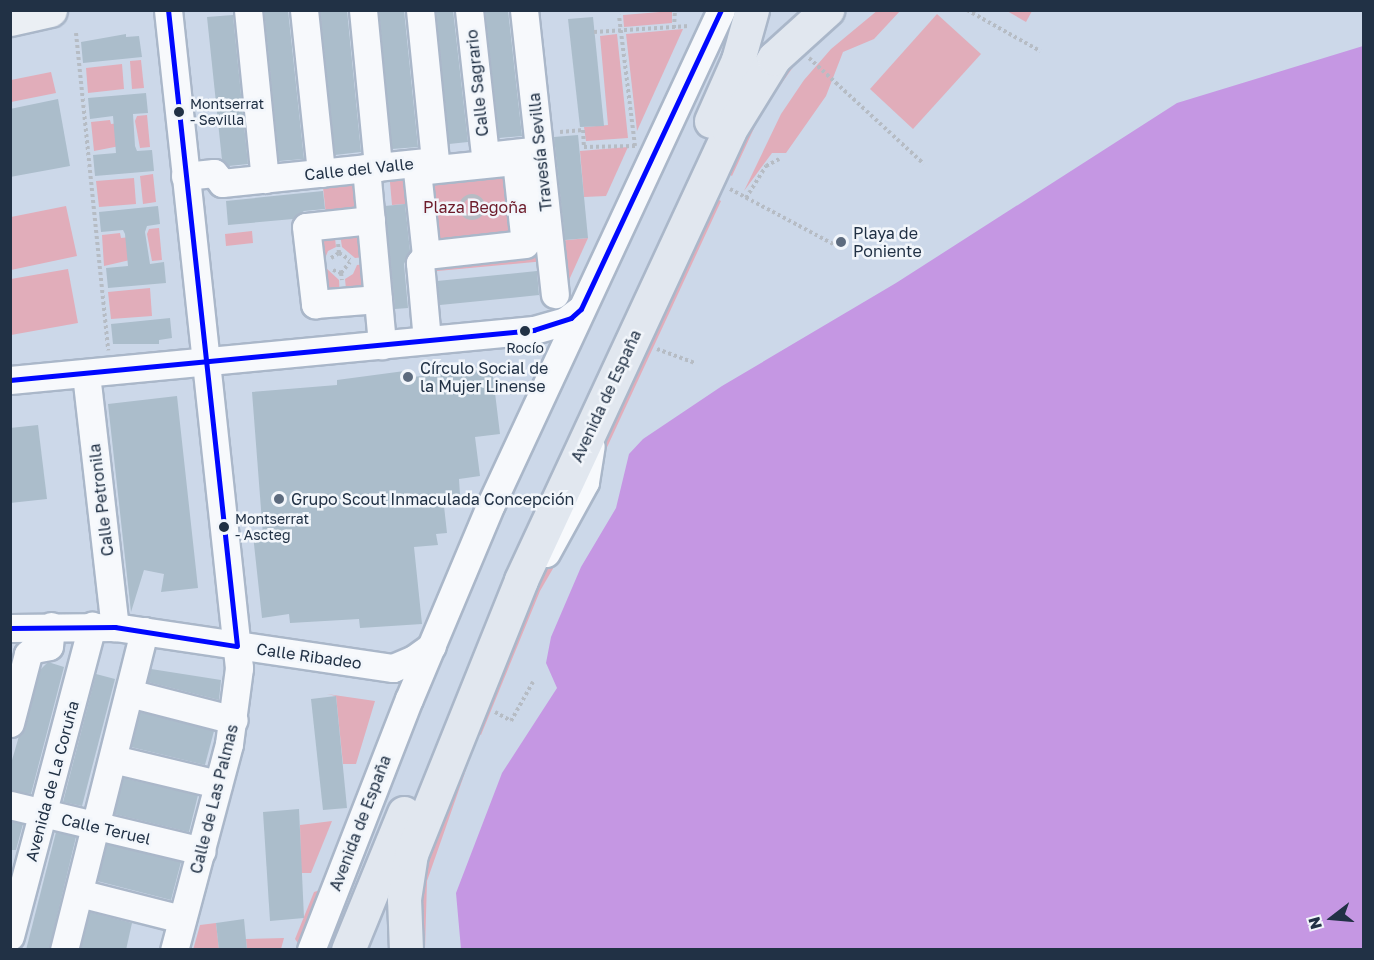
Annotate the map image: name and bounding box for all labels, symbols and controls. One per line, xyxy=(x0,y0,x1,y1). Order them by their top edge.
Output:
street label: Calle Sagrario xyxy=(462,28,492,138)
street label: Travesía Sevilla xyxy=(524,92,556,212)
place label: Montserrat - Sevilla xyxy=(190,96,264,128)
marker: Montserrat - Sevilla xyxy=(173,106,185,118)
street label: Calle del Valle xyxy=(303,154,415,184)
park label: Plaza Begoña xyxy=(423,197,527,217)
place label: Playa de Poniente xyxy=(853,223,922,261)
marker: Playa de Poniente xyxy=(834,235,848,249)
marker: Rocío xyxy=(519,325,531,337)
street label: Avenida de España xyxy=(567,327,645,465)
place label: Rocío xyxy=(506,340,544,356)
place label: Círculo Social de la Mujer Linense xyxy=(420,358,548,396)
marker: Círculo Social de la Mujer Linense xyxy=(401,370,415,384)
street label: Calle Petronila xyxy=(85,443,117,557)
place label: Grupo Scout Inmaculada Concepción xyxy=(291,489,574,509)
marker: Grupo Scout Inmaculada Concepción xyxy=(272,492,286,506)
place label: Montserrat - Ascteg xyxy=(235,511,309,544)
marker: Montserrat - Ascteg xyxy=(218,521,230,533)
street label: Calle Ribadeo xyxy=(255,639,363,673)
street label: Avenida de La Coruña xyxy=(21,699,83,863)
street label: Calle de Las Palmas xyxy=(186,722,242,876)
street label: Avenida de España xyxy=(325,752,395,894)
street label: Calle Teruel xyxy=(59,809,153,849)
north arrow xyxy=(1302,888,1362,948)
text: N xyxy=(1303,914,1326,932)

